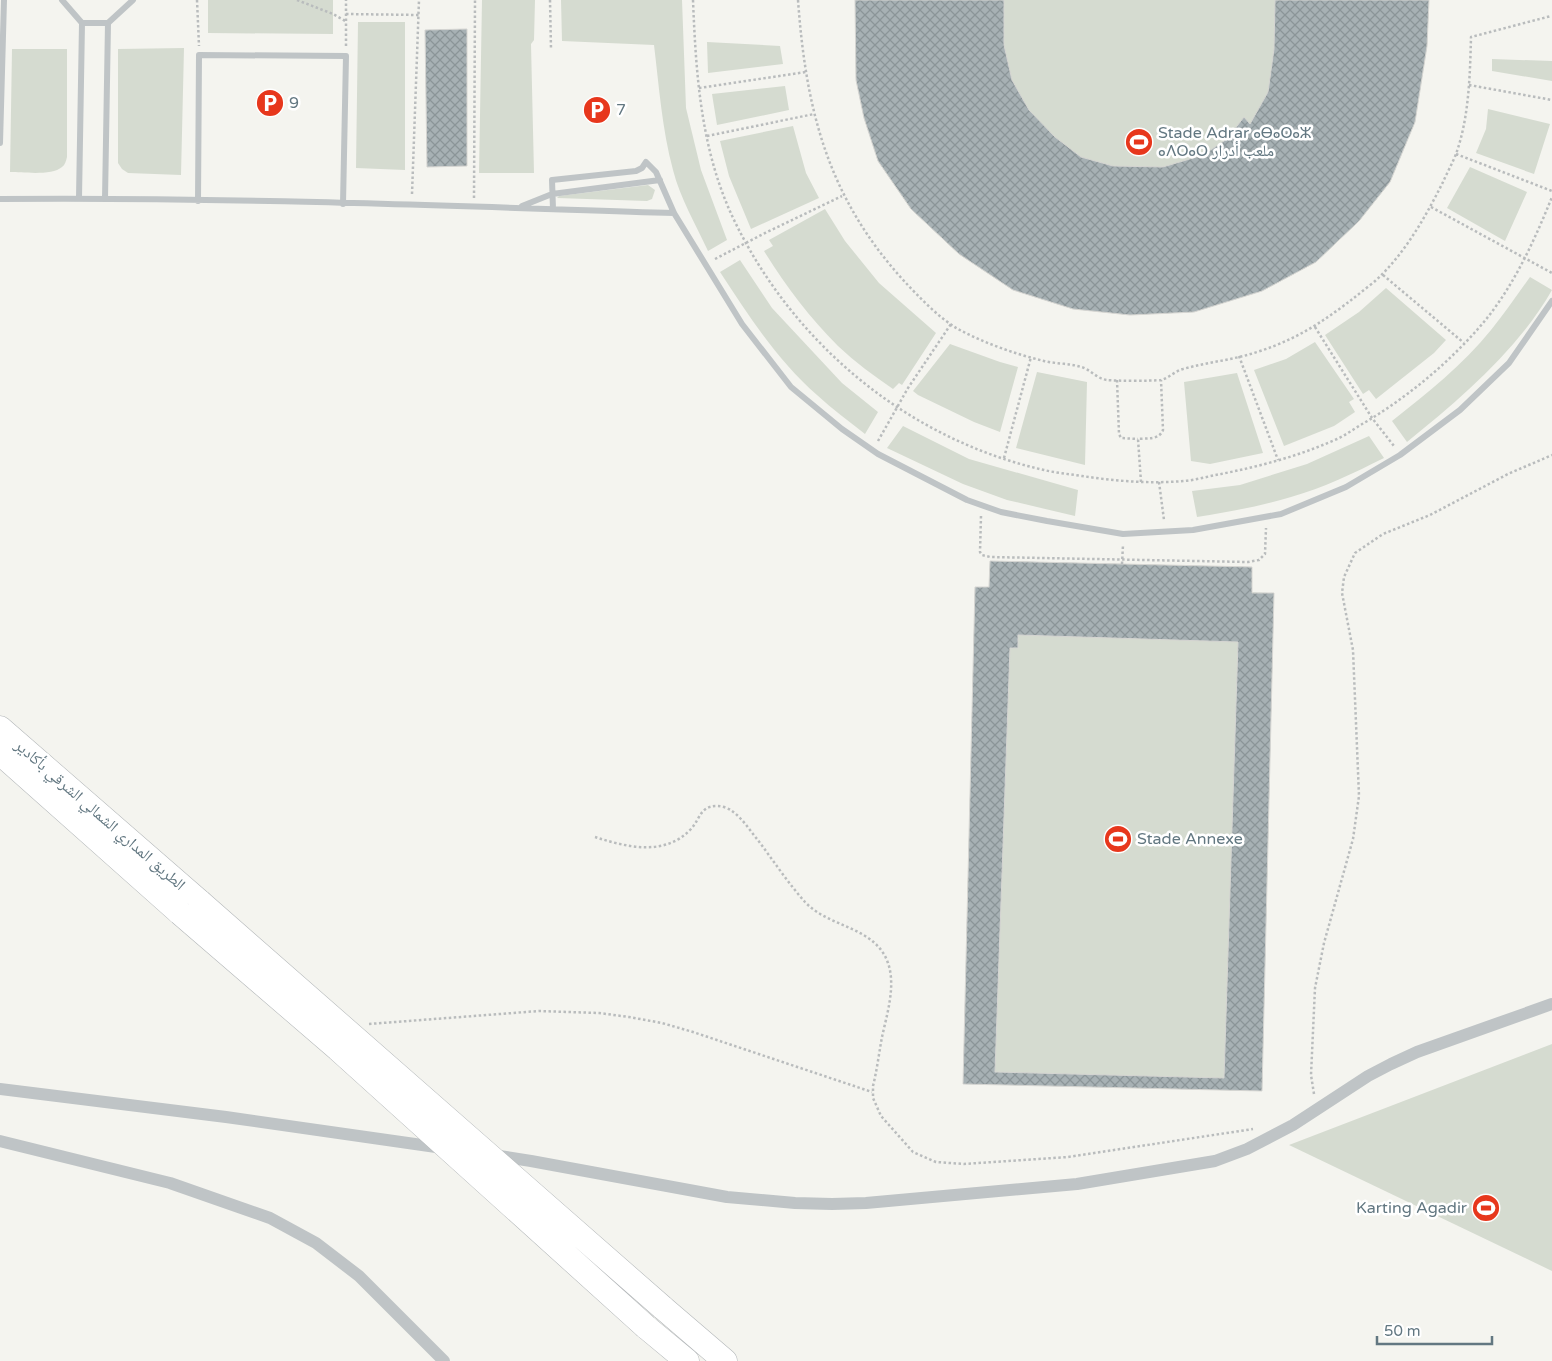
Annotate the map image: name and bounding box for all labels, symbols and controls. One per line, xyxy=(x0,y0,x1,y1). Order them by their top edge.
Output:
parking icon: 9 xyxy=(255,88,285,118)
place label: 9 xyxy=(289,93,299,113)
parking icon: 7 xyxy=(582,95,612,125)
place label: 7 xyxy=(616,100,626,120)
place label: Stade Adrar ⴰⴱⴰⵔⴰⵣ ⴰⴷⵔⴰⵔ ملعب أدرار xyxy=(1158,123,1312,161)
sports icon: Stade Adrar ⴰⴱⴰⵔⴰⵣ ⴰⴷⵔⴰⵔ ملعب أدرار xyxy=(1124,127,1154,157)
street label: الطريق المداري الشمالي الشرقي بأكادير xyxy=(8,735,190,896)
sports icon: Stade Annexe xyxy=(1103,824,1133,854)
place label: Stade Annexe xyxy=(1137,829,1243,849)
sports icon: Karting Agadir xyxy=(1471,1193,1501,1223)
place label: Karting Agadir xyxy=(1356,1198,1468,1218)
scale bar xyxy=(1377,1314,1492,1346)
text: 50 m xyxy=(1384,1322,1421,1340)

